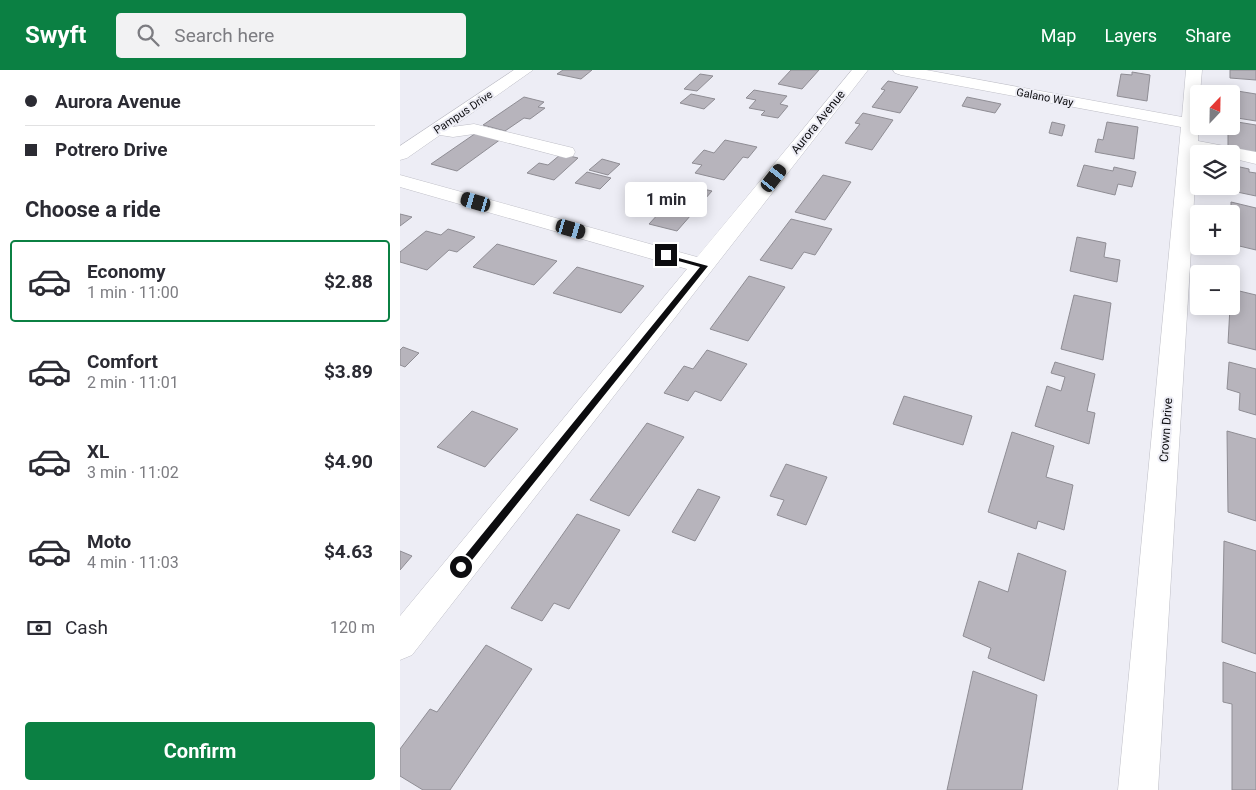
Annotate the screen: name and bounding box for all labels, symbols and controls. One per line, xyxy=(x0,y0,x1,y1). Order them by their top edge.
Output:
search box xyxy=(116,13,466,58)
text: Swyft xyxy=(25,21,86,49)
icon: search xyxy=(134,21,162,49)
text: Search here xyxy=(174,24,274,47)
text: Map xyxy=(1041,25,1076,46)
text: Layers xyxy=(1104,25,1157,46)
text: Share xyxy=(1185,25,1231,46)
north arrow xyxy=(1190,85,1240,135)
map controls xyxy=(1190,85,1240,315)
street label: Galano Way xyxy=(1015,86,1075,110)
street label: Aurora Avenue xyxy=(788,87,848,157)
street label: Pampus Drive xyxy=(432,88,495,137)
text: Aurora Avenue xyxy=(55,90,181,113)
text: Potrero Drive xyxy=(55,138,168,161)
button: layers xyxy=(1190,145,1240,195)
car xyxy=(758,162,789,194)
callout: 1 min xyxy=(625,182,707,218)
text: 1 min xyxy=(646,190,686,209)
car xyxy=(459,191,492,213)
text: Choose a ride xyxy=(25,197,161,222)
button: + xyxy=(1190,205,1240,255)
car xyxy=(554,218,587,240)
route end xyxy=(655,244,677,266)
icon: car xyxy=(27,259,72,304)
text: Economy xyxy=(87,260,166,283)
button: − xyxy=(1190,265,1240,315)
text: $2.88 xyxy=(324,270,373,293)
text: 1 min · 11:00 xyxy=(87,283,179,302)
icon: car xyxy=(27,349,72,394)
text: Comfort xyxy=(87,350,158,373)
text: $3.89 xyxy=(324,360,373,383)
text: 2 min · 11:01 xyxy=(87,373,179,392)
street label: Crown Drive xyxy=(1157,397,1175,463)
icon: car xyxy=(27,439,72,484)
text: XL xyxy=(87,440,109,463)
text: $4.90 xyxy=(324,450,373,473)
text: 3 min · 11:02 xyxy=(87,463,179,482)
icon: car xyxy=(27,529,72,574)
text: Moto xyxy=(87,530,131,553)
text: $4.63 xyxy=(324,540,373,563)
text: 4 min · 11:03 xyxy=(87,553,179,572)
route start xyxy=(450,556,472,578)
icon: cash xyxy=(25,614,53,642)
text: Cash xyxy=(65,616,108,639)
text: 120 m xyxy=(330,618,375,637)
button: Confirm xyxy=(25,722,375,780)

